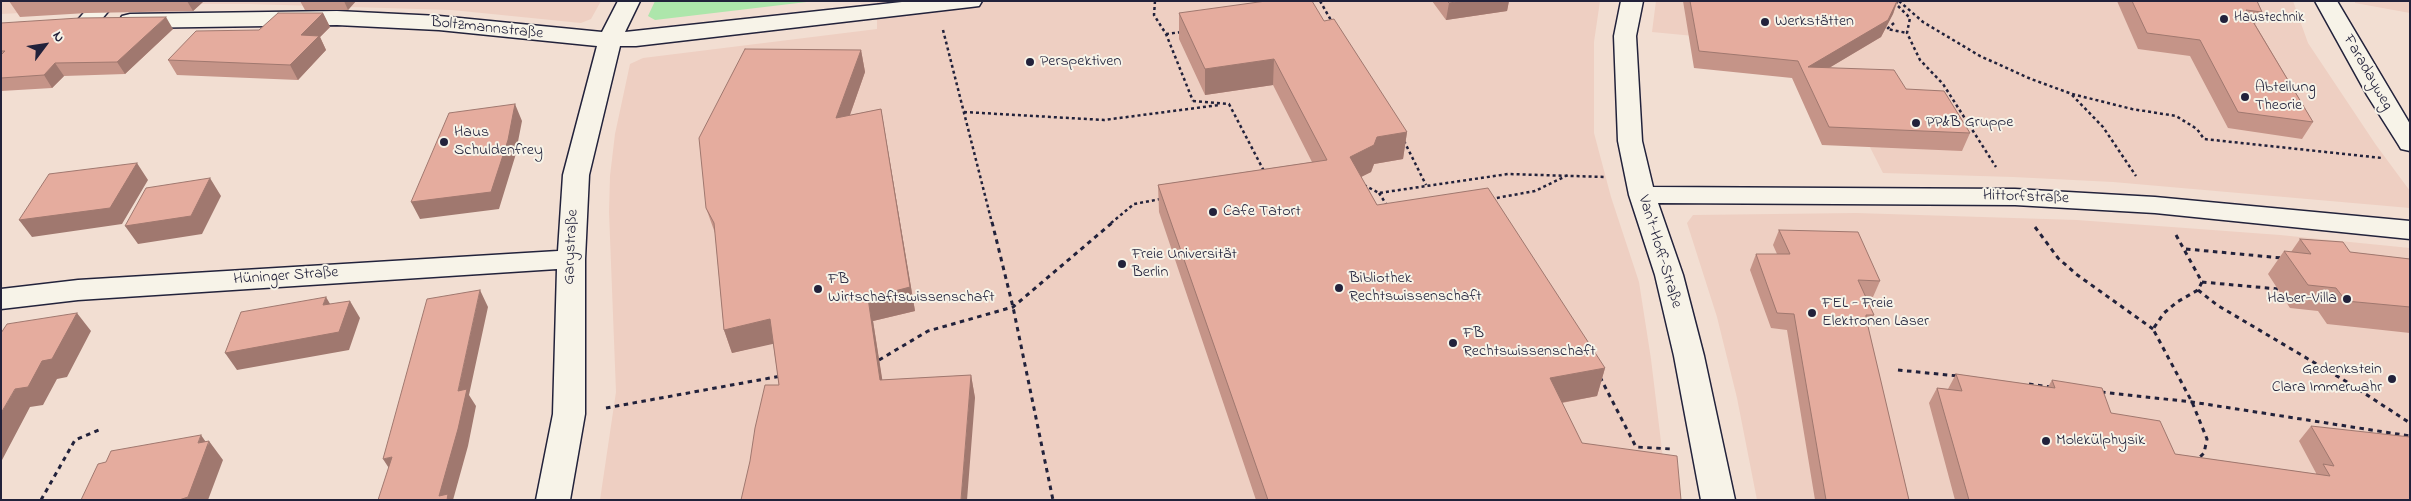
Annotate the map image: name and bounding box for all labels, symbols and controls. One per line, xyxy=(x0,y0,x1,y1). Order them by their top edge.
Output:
place label: Haustechnik xyxy=(2234,11,2304,27)
place label: Werkstätten xyxy=(1775,12,1854,32)
marker: Haustechnik xyxy=(2218,13,2230,25)
street label: Boltzmannstraße xyxy=(430,14,544,44)
marker: Werkstätten xyxy=(1759,16,1771,28)
north arrow xyxy=(20,20,70,70)
text: N xyxy=(47,28,70,46)
street label: Faradayweg xyxy=(2338,32,2396,114)
place label: Perspektiven xyxy=(1040,52,1121,72)
marker: Perspektiven xyxy=(1024,56,1036,68)
place label: Abteilung Theorie xyxy=(2255,78,2316,116)
marker: Abteilung Theorie xyxy=(2239,91,2251,103)
place label: PP&B Gruppe xyxy=(1926,113,2013,133)
marker: PP&B Gruppe xyxy=(1910,117,1922,129)
place label: Haus Schuldenfrey xyxy=(454,123,543,161)
marker: Haus Schuldenfrey xyxy=(438,136,450,148)
street label: Hittorfstraße xyxy=(1983,187,2069,209)
street label: Van't-Hoff-Straße xyxy=(1633,193,1685,311)
place label: Cafe Tatort xyxy=(1223,202,1301,222)
marker: Cafe Tatort xyxy=(1207,206,1219,218)
street label: Garystraße xyxy=(560,209,584,285)
place label: Freie Universität Berlin xyxy=(1132,245,1237,283)
marker: Freie Universität Berlin xyxy=(1116,258,1128,270)
street label: Hüninger Straße xyxy=(233,264,339,290)
place label: Bibliothek Rechtswissenschaft xyxy=(1349,269,1482,307)
place label: FB Wirtschaftswissenschaft xyxy=(828,270,995,308)
marker: Bibliothek Rechtswissenschaft xyxy=(1333,282,1345,294)
marker: FB Wirtschaftswissenschaft xyxy=(812,283,824,295)
place label: Haber-Villa xyxy=(2267,289,2337,309)
marker: Haber-Villa xyxy=(2341,293,2353,305)
place label: FEL - Freie Elektronen Laser xyxy=(1822,294,1929,332)
marker: FEL - Freie Elektronen Laser xyxy=(1806,307,1818,319)
place label: FB Rechtswissenschaft xyxy=(1463,324,1596,362)
marker: FB Rechtswissenschaft xyxy=(1447,337,1459,349)
place label: Gedenkstein Clara Immerwahr xyxy=(2272,360,2382,398)
marker: Gedenkstein Clara Immerwahr xyxy=(2386,373,2398,385)
place label: Molekülphysik xyxy=(2056,431,2145,451)
marker: Molekülphysik xyxy=(2040,435,2052,447)

